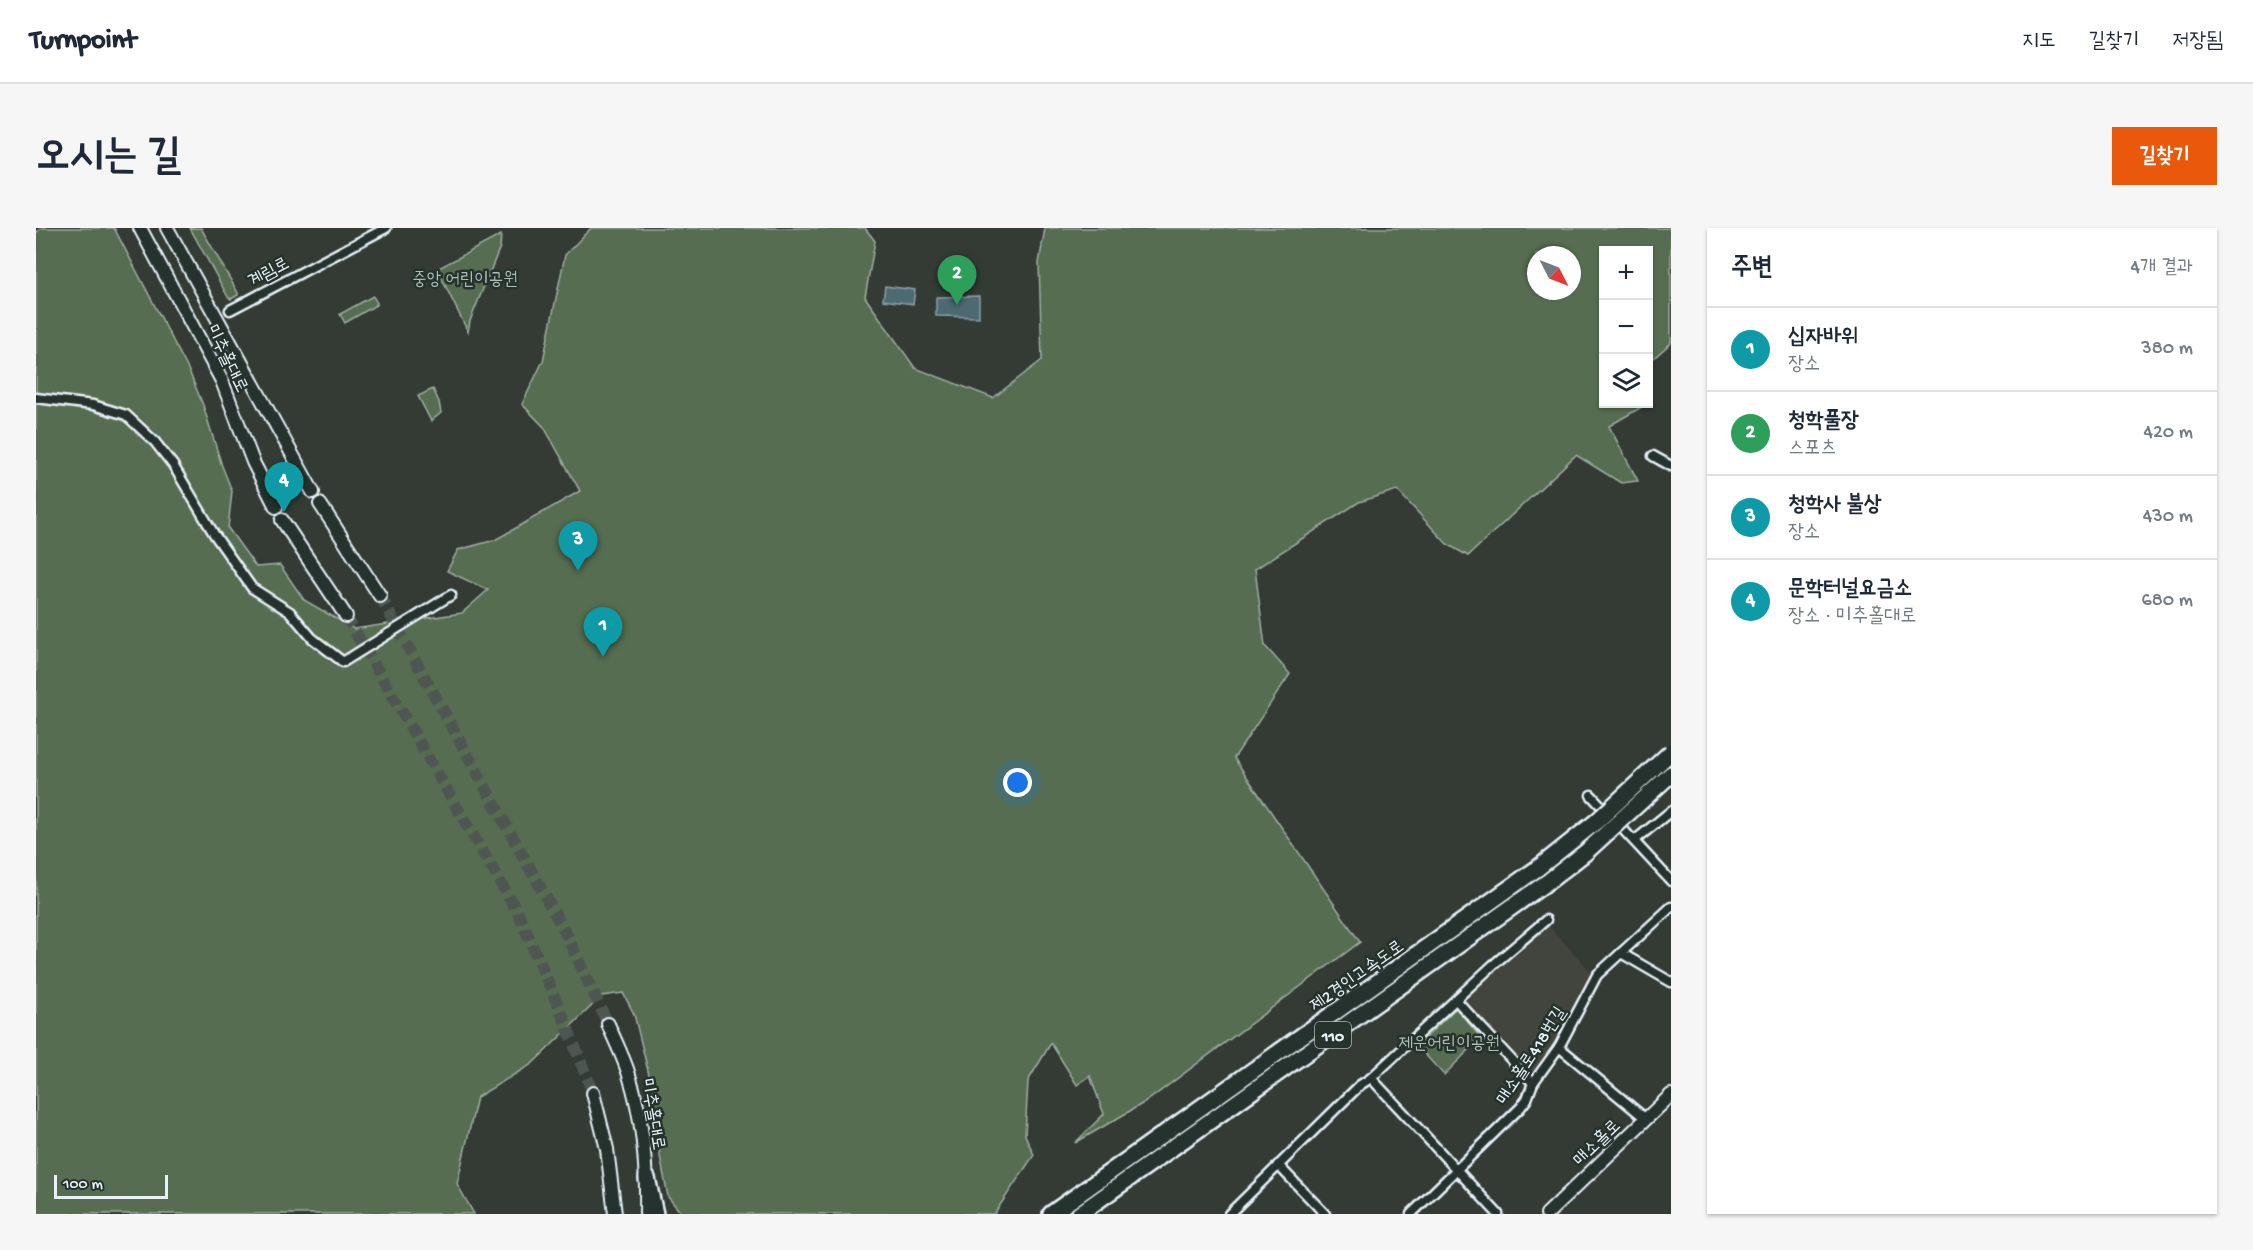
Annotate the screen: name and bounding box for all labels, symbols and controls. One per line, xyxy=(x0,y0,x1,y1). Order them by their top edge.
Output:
text: Turnpoint xyxy=(30,25,136,58)
text: 지도 xyxy=(2022,30,2056,55)
text: 길찾기 xyxy=(2089,30,2139,55)
text: 저장됨 xyxy=(2172,30,2223,55)
button: 길찾기 xyxy=(2112,127,2217,185)
text: 오시는 길 xyxy=(36,135,181,184)
north arrow xyxy=(1527,246,1581,300)
map controls xyxy=(1599,246,1653,408)
button: + xyxy=(1599,246,1653,300)
street label: 계림로 xyxy=(245,254,293,293)
text: 주변 xyxy=(1731,254,1773,285)
pin: 2 xyxy=(938,256,976,305)
text: 4개 결과 xyxy=(2131,257,2193,280)
park label: 중앙 어린이공원 xyxy=(412,270,518,291)
button: − xyxy=(1599,300,1653,354)
street label: 미추홀대로 xyxy=(200,322,252,396)
text: 십자바위 xyxy=(1788,325,1859,351)
text: 1 xyxy=(1746,338,1755,361)
text: 380 m xyxy=(2141,338,2193,361)
button: layers xyxy=(1599,354,1653,408)
text: 장소 xyxy=(1788,354,1820,377)
text: 청학풀장 xyxy=(1788,409,1859,435)
text: 2 xyxy=(1746,422,1755,445)
text: 420 m xyxy=(2143,422,2193,445)
text: 스포츠 xyxy=(1788,438,1836,461)
pin: 4 xyxy=(264,462,304,512)
text: 청학사 불상 xyxy=(1788,493,1882,519)
text: 3 xyxy=(1745,506,1756,529)
text: 430 m xyxy=(2143,506,2193,529)
pin: 3 xyxy=(558,522,598,571)
text: 장소 xyxy=(1788,522,1820,545)
text: 문학터널요금소 xyxy=(1788,577,1912,603)
text: 4 xyxy=(1746,590,1755,613)
text: 680 m xyxy=(2142,590,2193,613)
text: 장소 · 미추홀대로 xyxy=(1788,606,1916,629)
pin: 1 xyxy=(584,608,622,657)
your location xyxy=(1003,768,1032,797)
street label: 제2경인고속도로 xyxy=(1306,937,1409,1017)
street label: 매소홀로418번길 xyxy=(1492,1002,1572,1109)
road number: 110 xyxy=(1315,1022,1351,1048)
park label: 제운어린이공원 xyxy=(1398,1034,1500,1055)
street label: 미추홀대로 xyxy=(635,1077,669,1152)
street label: 매소홀로 xyxy=(1569,1115,1626,1171)
scale bar xyxy=(54,1172,168,1200)
text: 100 m xyxy=(63,1176,103,1195)

